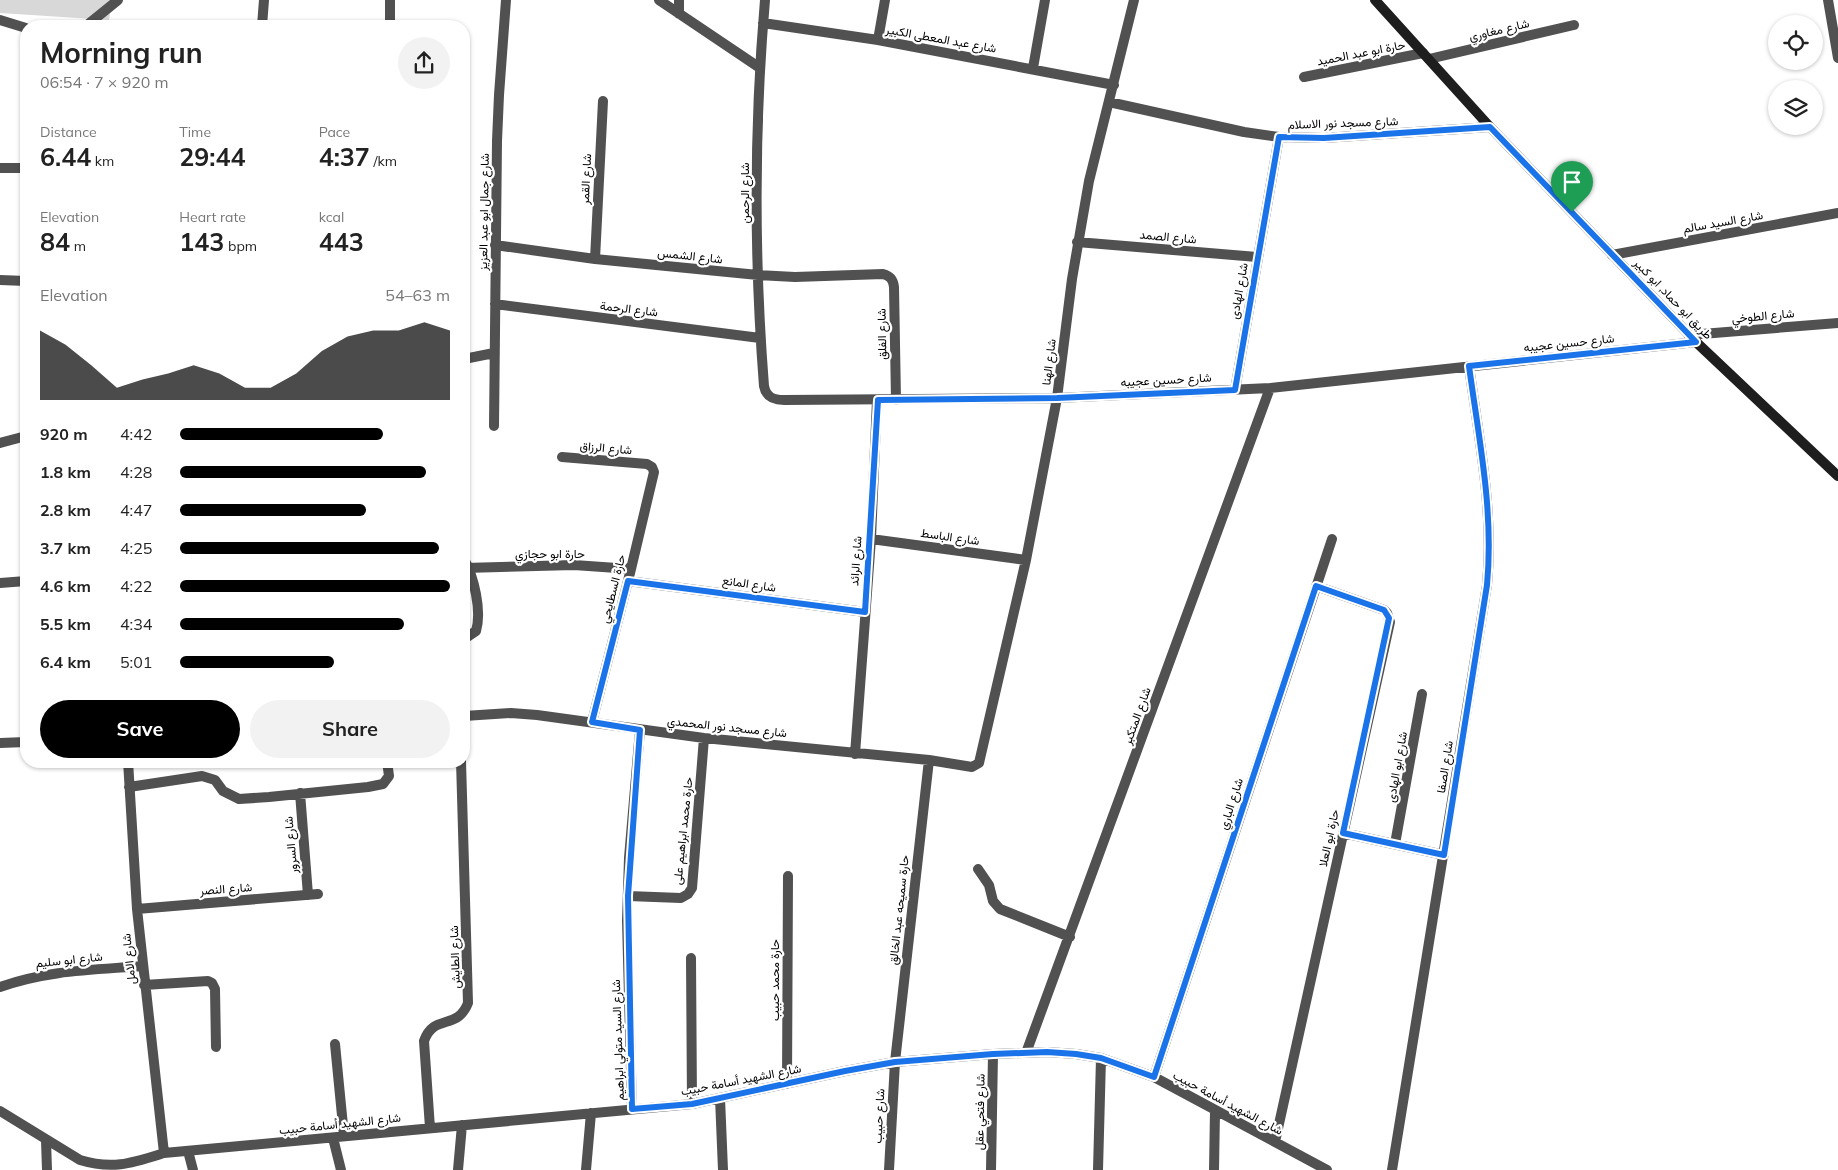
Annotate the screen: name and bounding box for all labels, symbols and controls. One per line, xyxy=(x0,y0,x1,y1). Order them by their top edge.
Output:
street label: شارع مغاوري xyxy=(1467,15,1531,47)
map controls xyxy=(1768,15,1823,135)
button: locate xyxy=(1768,15,1823,70)
street label: شارع عبد المعطى الكبير xyxy=(883,21,998,58)
text: Morning run xyxy=(40,35,203,70)
button: share xyxy=(398,37,450,89)
street label: حارة ابو عبد الحميد xyxy=(1315,37,1407,69)
text: 06:54 · 7 × 920 m xyxy=(40,72,169,92)
button: layers xyxy=(1768,80,1823,135)
street label: شارع مسجد نور الاسلام xyxy=(1287,113,1399,134)
text: Distance xyxy=(40,123,97,141)
text: Time xyxy=(179,123,211,141)
text: Pace xyxy=(319,123,350,141)
text: 6.44 xyxy=(40,141,91,172)
text: 29:44 xyxy=(179,141,246,172)
text: 4:37 xyxy=(319,141,370,172)
text: km xyxy=(91,152,114,170)
text: /km xyxy=(370,152,397,170)
street label: شارع جمال ابو عبد العزيز xyxy=(475,153,494,272)
street label: شارع القمر xyxy=(577,153,596,206)
pin xyxy=(1551,161,1593,212)
street label: شارع الرحمن xyxy=(737,163,754,223)
icon: arrive xyxy=(1558,168,1586,196)
street label: شارع السيد سالم xyxy=(1682,207,1765,238)
text: Elevation xyxy=(40,208,99,226)
text: Heart rate xyxy=(179,208,246,226)
text: kcal xyxy=(319,208,344,226)
text: 84 xyxy=(40,226,70,257)
text: 143 xyxy=(179,226,224,257)
text: 443 xyxy=(319,226,364,257)
street label: شارع الصمد xyxy=(1139,227,1197,248)
text: m xyxy=(70,237,86,255)
text: bpm xyxy=(224,237,257,255)
street label: شارع الشمس xyxy=(657,245,723,268)
street label: طريق ابو حماد, ابو كبير xyxy=(1629,254,1716,343)
street label: شارع الهادى xyxy=(1226,262,1253,321)
text: Elevation xyxy=(40,285,108,305)
text: 54–63 m xyxy=(385,285,450,305)
street label: شارع الرحمة xyxy=(599,298,659,321)
street label: شارع الطوخي xyxy=(1731,305,1795,329)
street label: شارع الفلق xyxy=(874,308,891,360)
street label: شارع حسين عجيبه xyxy=(1523,330,1615,357)
street label: شارع الهنا xyxy=(1038,338,1061,386)
street label: شارع حسين عجيبه xyxy=(1120,370,1212,391)
text: 920 m xyxy=(40,424,88,444)
text: 4:42 xyxy=(120,424,152,444)
street label: شارع الرزاق xyxy=(579,438,633,459)
text: 1.8 km xyxy=(40,462,91,482)
text: 4:28 xyxy=(120,462,152,482)
text: 2.8 km xyxy=(40,500,91,520)
text: 4:47 xyxy=(120,500,152,520)
street label: شارع الباسط xyxy=(919,525,981,550)
street label: شارع الرائد xyxy=(846,535,867,587)
text: 3.7 km xyxy=(40,538,91,558)
text: 4:25 xyxy=(120,538,152,558)
street label: حارة ابو حجازي xyxy=(515,546,585,564)
street label: حارة السطايحي xyxy=(597,553,631,626)
street label: شارع المانع xyxy=(721,572,777,597)
text: 4.6 km xyxy=(40,576,91,596)
text: 4:22 xyxy=(120,576,152,596)
text: 5.5 km xyxy=(40,614,91,634)
text: 4:34 xyxy=(120,614,152,634)
text: 6.4 km xyxy=(40,652,91,672)
text: 5:01 xyxy=(120,652,152,672)
street label: شارع المتكبر xyxy=(1119,685,1156,748)
button: Save xyxy=(40,700,240,758)
button: Share xyxy=(250,700,450,758)
street label: شارع مسجد نور المحمدي xyxy=(666,713,788,743)
street label: شارع ابو الهادى xyxy=(1383,730,1412,804)
street label: شارع الصفا xyxy=(1433,740,1458,795)
street label: حارة محمد ابراهيم على xyxy=(669,776,697,886)
street label: شارع الباري xyxy=(1215,776,1249,832)
street label: حارة ابو العلا xyxy=(1315,808,1343,868)
street label: شارع السرور xyxy=(281,816,303,875)
street label: حارة سميحه عبد الخالق xyxy=(885,854,913,966)
street label: شارع النصر xyxy=(198,879,253,900)
street label: شارع الطايش xyxy=(446,925,465,989)
street label: شارع الامل xyxy=(118,933,141,985)
street label: حارة محمد حبيب xyxy=(767,939,783,1021)
street label: شارع ابو سليم xyxy=(35,949,103,972)
street label: شارع السيد متولي ابراهيم xyxy=(608,979,630,1101)
street label: شارع الشهيد أسامة حبيب xyxy=(679,1060,803,1101)
street label: شارع الشهيد أسامة حبيب xyxy=(1170,1067,1286,1140)
street label: شارع فتحي عقل xyxy=(971,1074,991,1150)
street label: شارع حبيب xyxy=(870,1088,889,1144)
street label: شارع الشهيد أسامة حبيب xyxy=(278,1110,402,1139)

